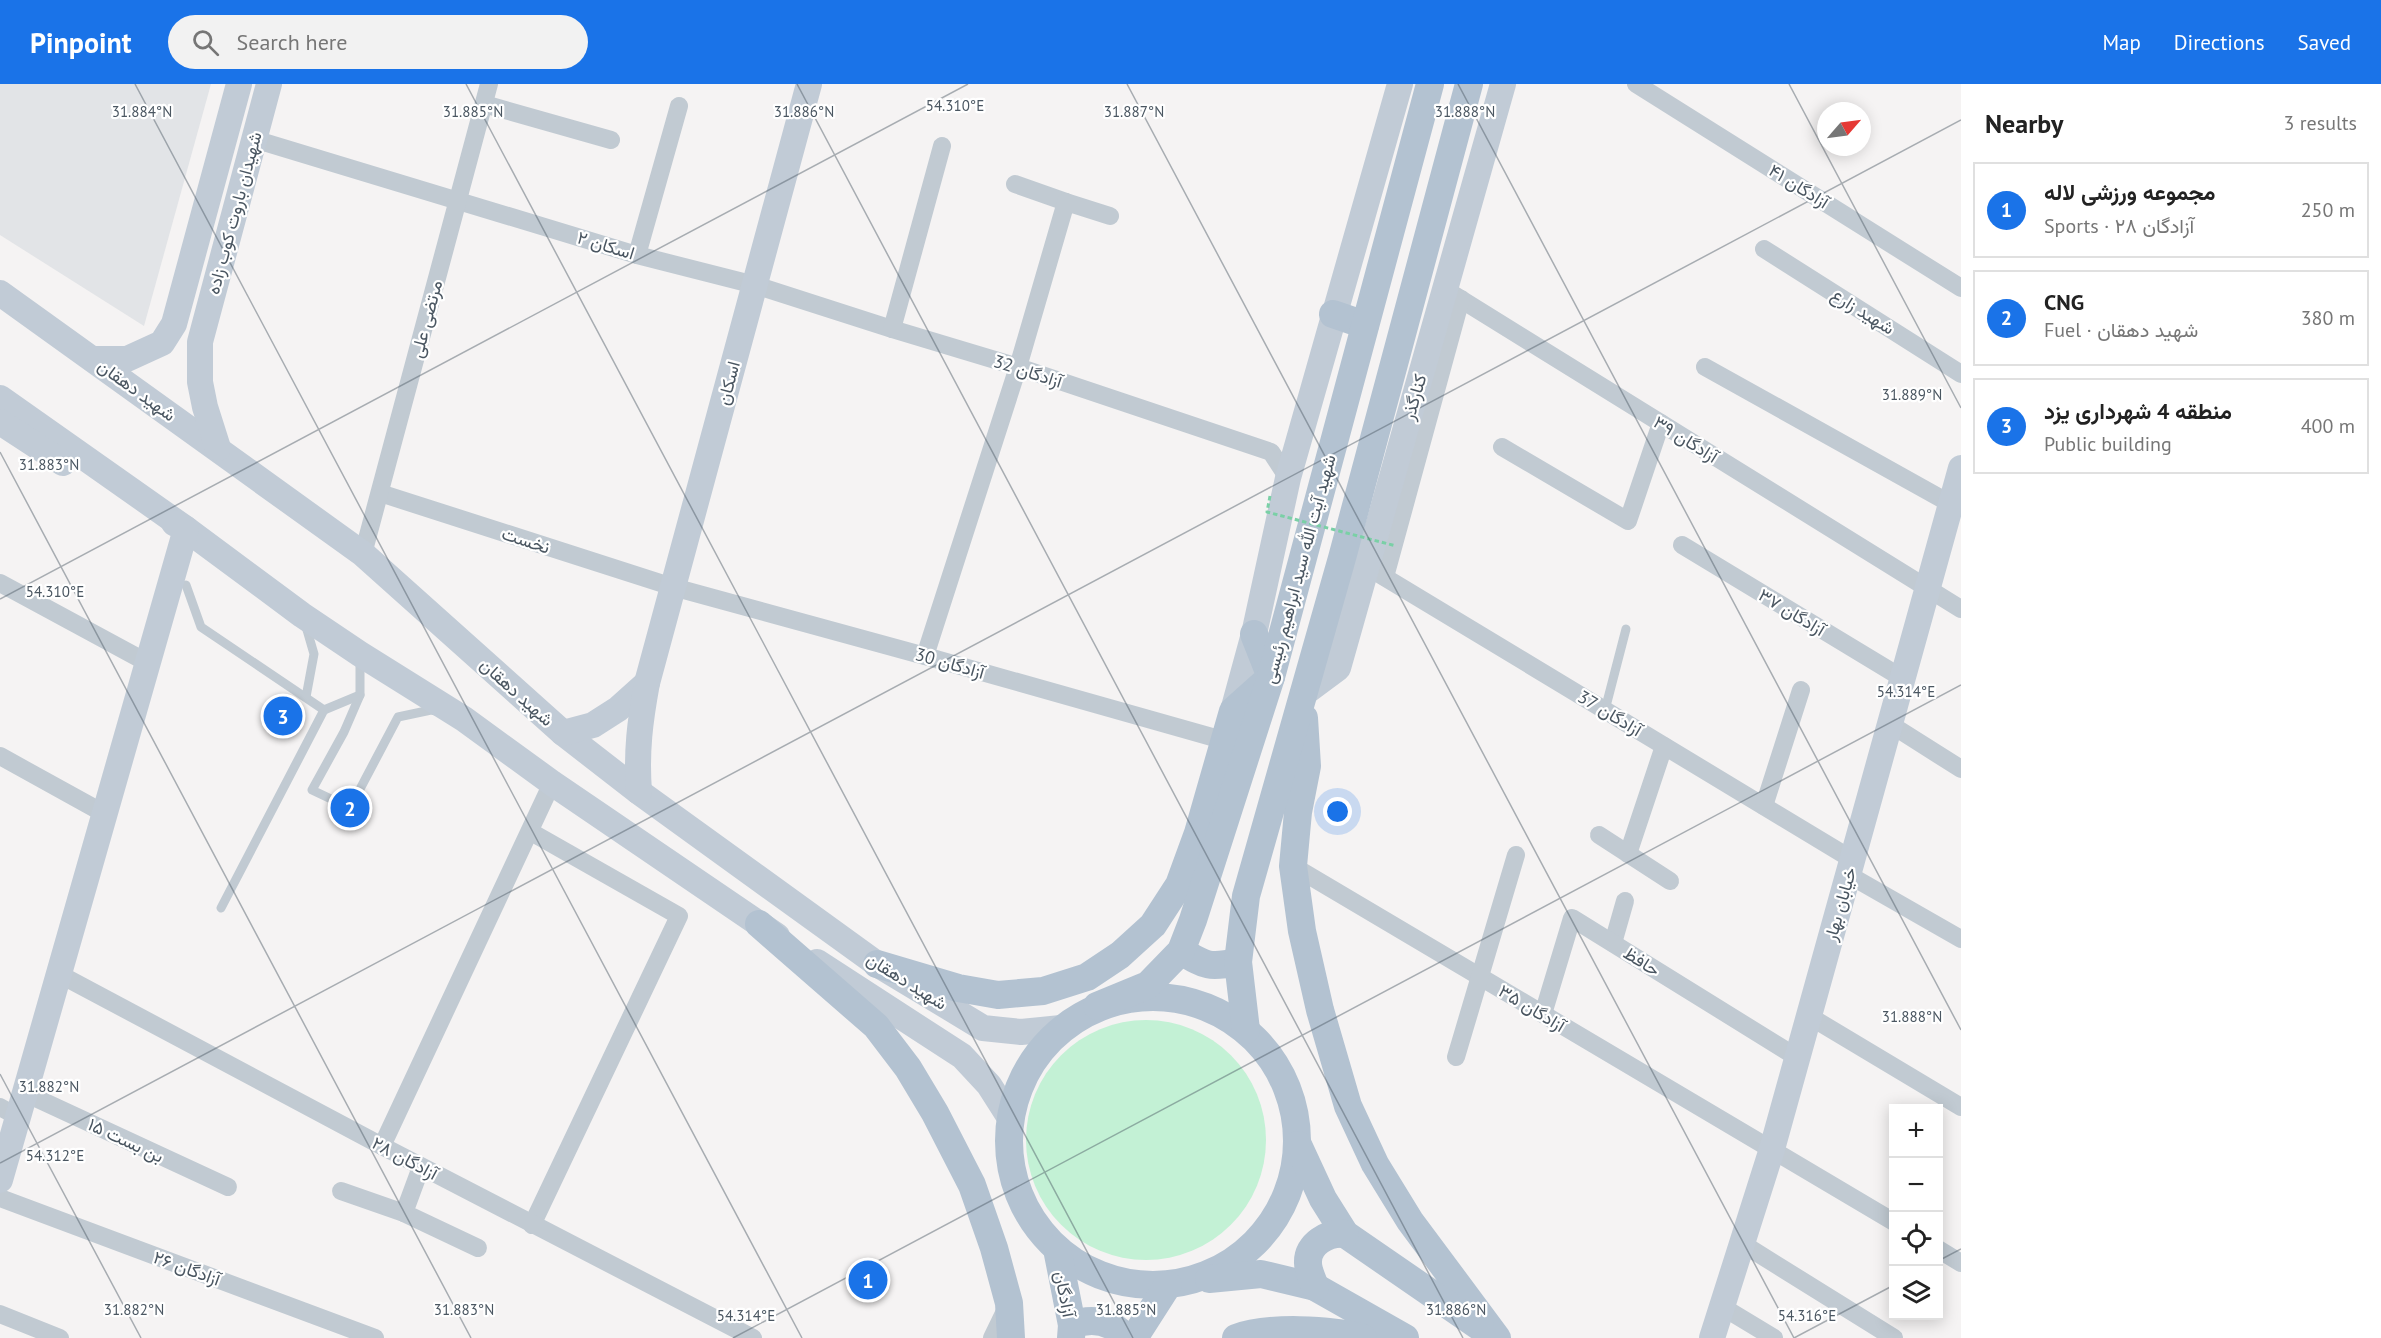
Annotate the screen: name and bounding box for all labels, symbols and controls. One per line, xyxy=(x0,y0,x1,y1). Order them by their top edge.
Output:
search box xyxy=(168,15,588,69)
text: Pinpoint xyxy=(30,24,132,61)
icon: search xyxy=(189,26,222,59)
text: Search here xyxy=(237,28,347,56)
text: Map xyxy=(2102,29,2141,56)
text: Directions xyxy=(2174,29,2265,56)
text: Saved xyxy=(2298,29,2351,56)
text: 54.310°E xyxy=(926,96,984,115)
text: 31.884°N xyxy=(112,102,172,121)
text: 31.885°N xyxy=(443,102,503,121)
text: 31.886°N xyxy=(774,102,834,121)
text: 31.887°N xyxy=(1104,102,1164,121)
text: 31.888°N xyxy=(1435,102,1495,121)
north arrow xyxy=(1817,102,1871,156)
text: Nearby xyxy=(1985,107,2063,140)
text: 3 results xyxy=(2284,110,2357,136)
street label: شهیدان باروت کوب زاده xyxy=(201,129,267,297)
street label: آزادگان ۴۱ xyxy=(1765,159,1835,214)
text: مجموعه ورزشی لاله xyxy=(2044,178,2216,206)
text: 1 xyxy=(2001,197,2012,223)
text: 250 m xyxy=(2301,197,2355,223)
text: Sports · ۲۸ آزادگان xyxy=(2044,213,2194,239)
street label: اسکان ۲ xyxy=(575,225,637,265)
street label: مرتضی علی xyxy=(405,278,447,360)
street label: شهید زارع xyxy=(1826,283,1899,340)
text: CNG xyxy=(2044,288,2084,316)
text: 2 xyxy=(2001,305,2012,331)
text: 380 m xyxy=(2301,305,2355,331)
text: Fuel · شهید دهقان xyxy=(2044,317,2198,343)
street label: آزادگان 32 xyxy=(991,349,1067,393)
street label: شهید دهقان xyxy=(93,354,181,426)
street label: اسکان xyxy=(711,359,745,407)
street label: کنارگذر xyxy=(1396,371,1432,424)
text: 31.889°N xyxy=(1882,385,1942,404)
text: منطقه 4 شهرداری یزد xyxy=(2044,397,2232,425)
street label: آزادگان ۳۹ xyxy=(1649,410,1724,469)
text: 3 xyxy=(2001,413,2012,439)
text: 400 m xyxy=(2301,413,2355,439)
text: Public building xyxy=(2044,431,2172,457)
street label: شهید آیت الله سید ابراهیم رئیسی xyxy=(1257,452,1342,686)
text: 31.883°N xyxy=(19,455,79,474)
street label: نخست xyxy=(499,521,553,559)
text: 54.310°E xyxy=(26,582,84,601)
street label: آزادگان ۳۷ xyxy=(1754,583,1831,642)
street label: آزادگان 30 xyxy=(913,642,989,684)
street label: شهید دهقان xyxy=(475,653,559,731)
text: 54.314°E xyxy=(1877,682,1935,701)
street label: آزادگان 37 xyxy=(1574,685,1648,742)
pin: 3 xyxy=(264,694,302,738)
pin: 2 xyxy=(330,786,370,830)
your location xyxy=(1323,797,1352,826)
street label: خیابان بهار xyxy=(1818,865,1861,944)
street label: حافظ xyxy=(1619,941,1665,981)
street label: شهید دهقان xyxy=(862,947,952,1015)
street label: آزادگان ۳۵ xyxy=(1494,979,1571,1038)
text: 31.888°N xyxy=(1882,1007,1942,1026)
text: 31.882°N xyxy=(19,1077,79,1096)
map controls xyxy=(1889,1104,1943,1320)
button: + xyxy=(1889,1104,1943,1158)
street label: بن بست ۱۵ xyxy=(84,1112,168,1168)
street label: ۲۸ آزادگان xyxy=(368,1131,444,1186)
text: 54.312°E xyxy=(26,1146,84,1165)
button: − xyxy=(1889,1158,1943,1212)
button: locate xyxy=(1889,1212,1943,1266)
street label: ۲۶ آزادگان xyxy=(150,1245,225,1291)
pin: 1 xyxy=(848,1258,888,1302)
button: layers xyxy=(1889,1266,1943,1320)
street label: آزادگان xyxy=(1049,1269,1081,1321)
text: 31.882°N xyxy=(104,1300,164,1319)
text: 31.883°N xyxy=(434,1300,494,1319)
text: 31.885°N xyxy=(1096,1300,1156,1319)
text: 31.886°N xyxy=(1426,1300,1486,1319)
text: 54.314°E xyxy=(717,1306,775,1325)
text: 54.316°E xyxy=(1778,1306,1836,1325)

